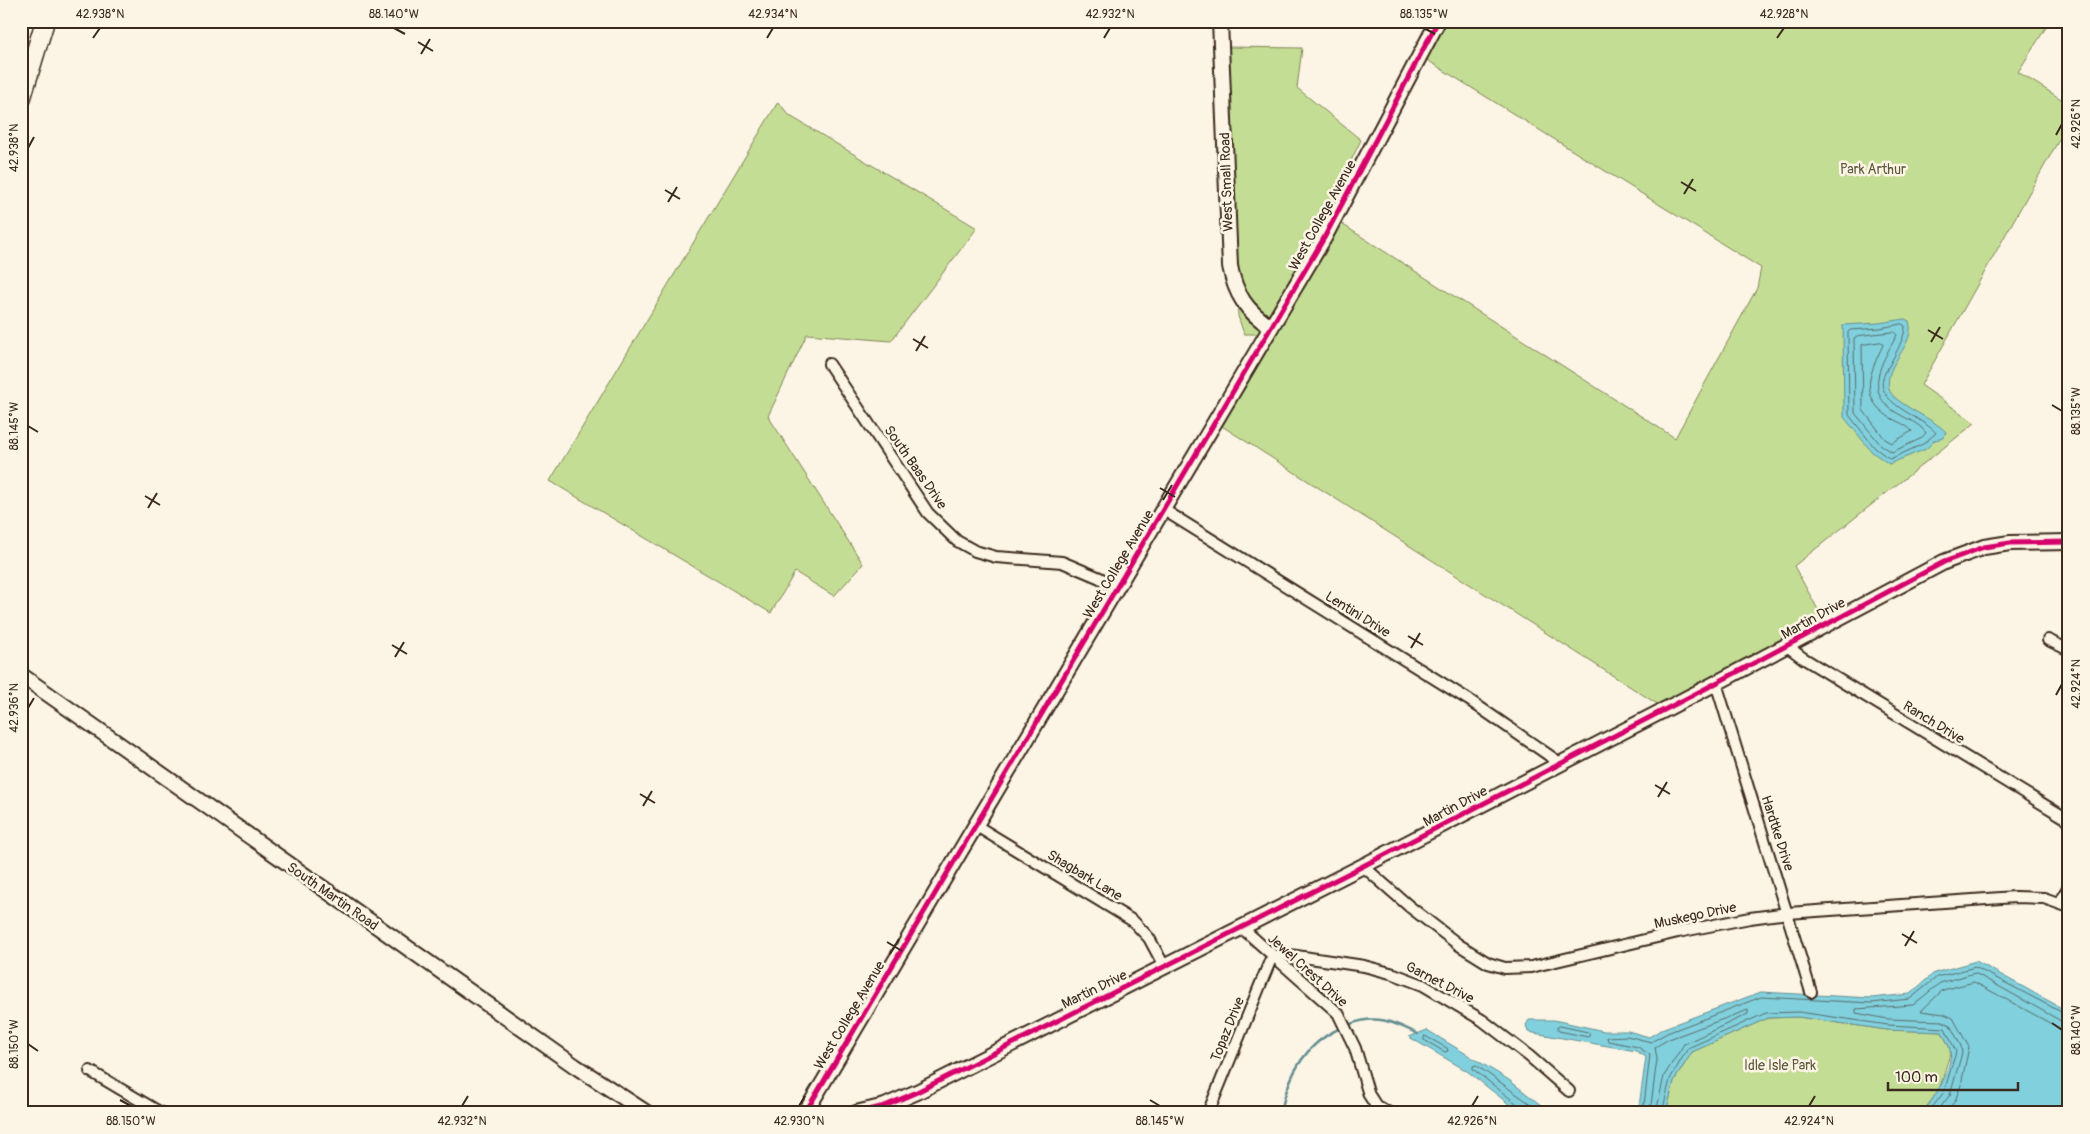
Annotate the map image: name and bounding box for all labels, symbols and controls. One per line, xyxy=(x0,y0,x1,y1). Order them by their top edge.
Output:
text: 42.938°N xyxy=(76,7,124,22)
text: 88.140°W xyxy=(369,7,419,22)
text: 42.934°N xyxy=(748,7,798,22)
text: 42.932°N xyxy=(1085,7,1135,22)
text: 88.135°W xyxy=(1400,7,1448,22)
text: 42.928°N xyxy=(1760,7,1808,22)
text: 42.926°N xyxy=(2069,99,2084,149)
text: 42.938°N xyxy=(7,124,22,172)
street label: West Small Road xyxy=(1216,132,1237,232)
street label: West College Avenue xyxy=(1285,157,1360,273)
park label: Park Arthur xyxy=(1840,161,1906,178)
text: 88.135°W xyxy=(2069,387,2084,435)
text: 88.145°W xyxy=(7,402,22,450)
street label: South Baas Drive xyxy=(880,422,951,512)
street label: West College Avenue xyxy=(1079,507,1158,622)
street label: Lentini Drive xyxy=(1322,588,1394,641)
street label: Martin Drive xyxy=(1778,594,1848,643)
text: 42.924°N xyxy=(2069,659,2084,709)
text: 42.936°N xyxy=(7,683,22,733)
street label: Ranch Drive xyxy=(1900,697,1968,747)
street label: Martin Drive xyxy=(1420,782,1490,830)
street label: Hardtke Drive xyxy=(1757,793,1798,873)
street label: Shagbark Lane xyxy=(1044,846,1125,904)
street label: South Martin Road xyxy=(284,859,382,934)
street label: Muskego Drive xyxy=(1652,898,1738,932)
street label: Jewel Crest Drive xyxy=(1264,930,1351,1011)
street label: West College Avenue xyxy=(810,958,889,1073)
street label: Garnet Drive xyxy=(1403,958,1477,1007)
street label: Martin Drive xyxy=(1059,966,1130,1013)
street label: Topaz Drive xyxy=(1207,994,1248,1064)
text: 88.140°W xyxy=(2069,1005,2084,1055)
text: 88.150°W xyxy=(7,1019,22,1069)
park label: Idle Isle Park xyxy=(1744,1057,1816,1074)
scale bar xyxy=(1888,1059,2018,1091)
text: 100 m xyxy=(1895,1068,1938,1087)
text: 88.150°W xyxy=(106,1114,156,1129)
text: 42.932°N xyxy=(437,1114,487,1129)
text: 42.930°N xyxy=(774,1114,824,1129)
text: 88.145°W xyxy=(1136,1114,1184,1129)
text: 42.926°N xyxy=(1447,1114,1497,1129)
text: 42.924°N xyxy=(1784,1114,1834,1129)

